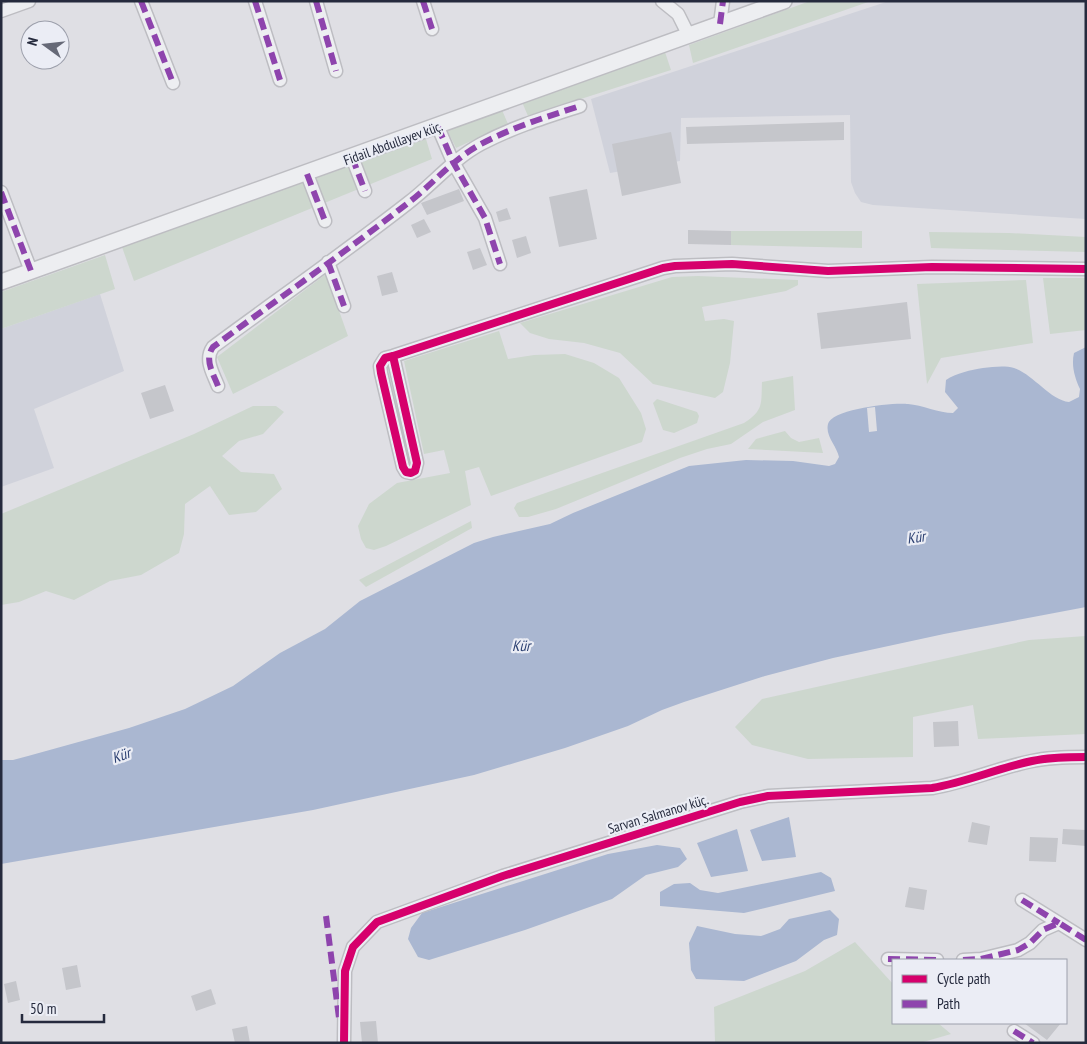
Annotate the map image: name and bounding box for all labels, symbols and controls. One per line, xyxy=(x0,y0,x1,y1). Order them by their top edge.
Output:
north arrow xyxy=(20,20,70,70)
text: N xyxy=(23,36,42,48)
street label: Fidail Abdullayev küç. xyxy=(341,117,445,169)
water label: Kür xyxy=(906,526,928,548)
water label: Kür xyxy=(512,636,532,655)
water label: Kür xyxy=(109,742,134,767)
street label: Sarvan Salmanov küç. xyxy=(606,790,710,838)
legend xyxy=(892,959,1067,1024)
text: Cycle path xyxy=(937,969,990,988)
scale bar xyxy=(22,992,105,1024)
text: Path xyxy=(937,994,960,1013)
text: 50 m xyxy=(30,999,56,1018)

